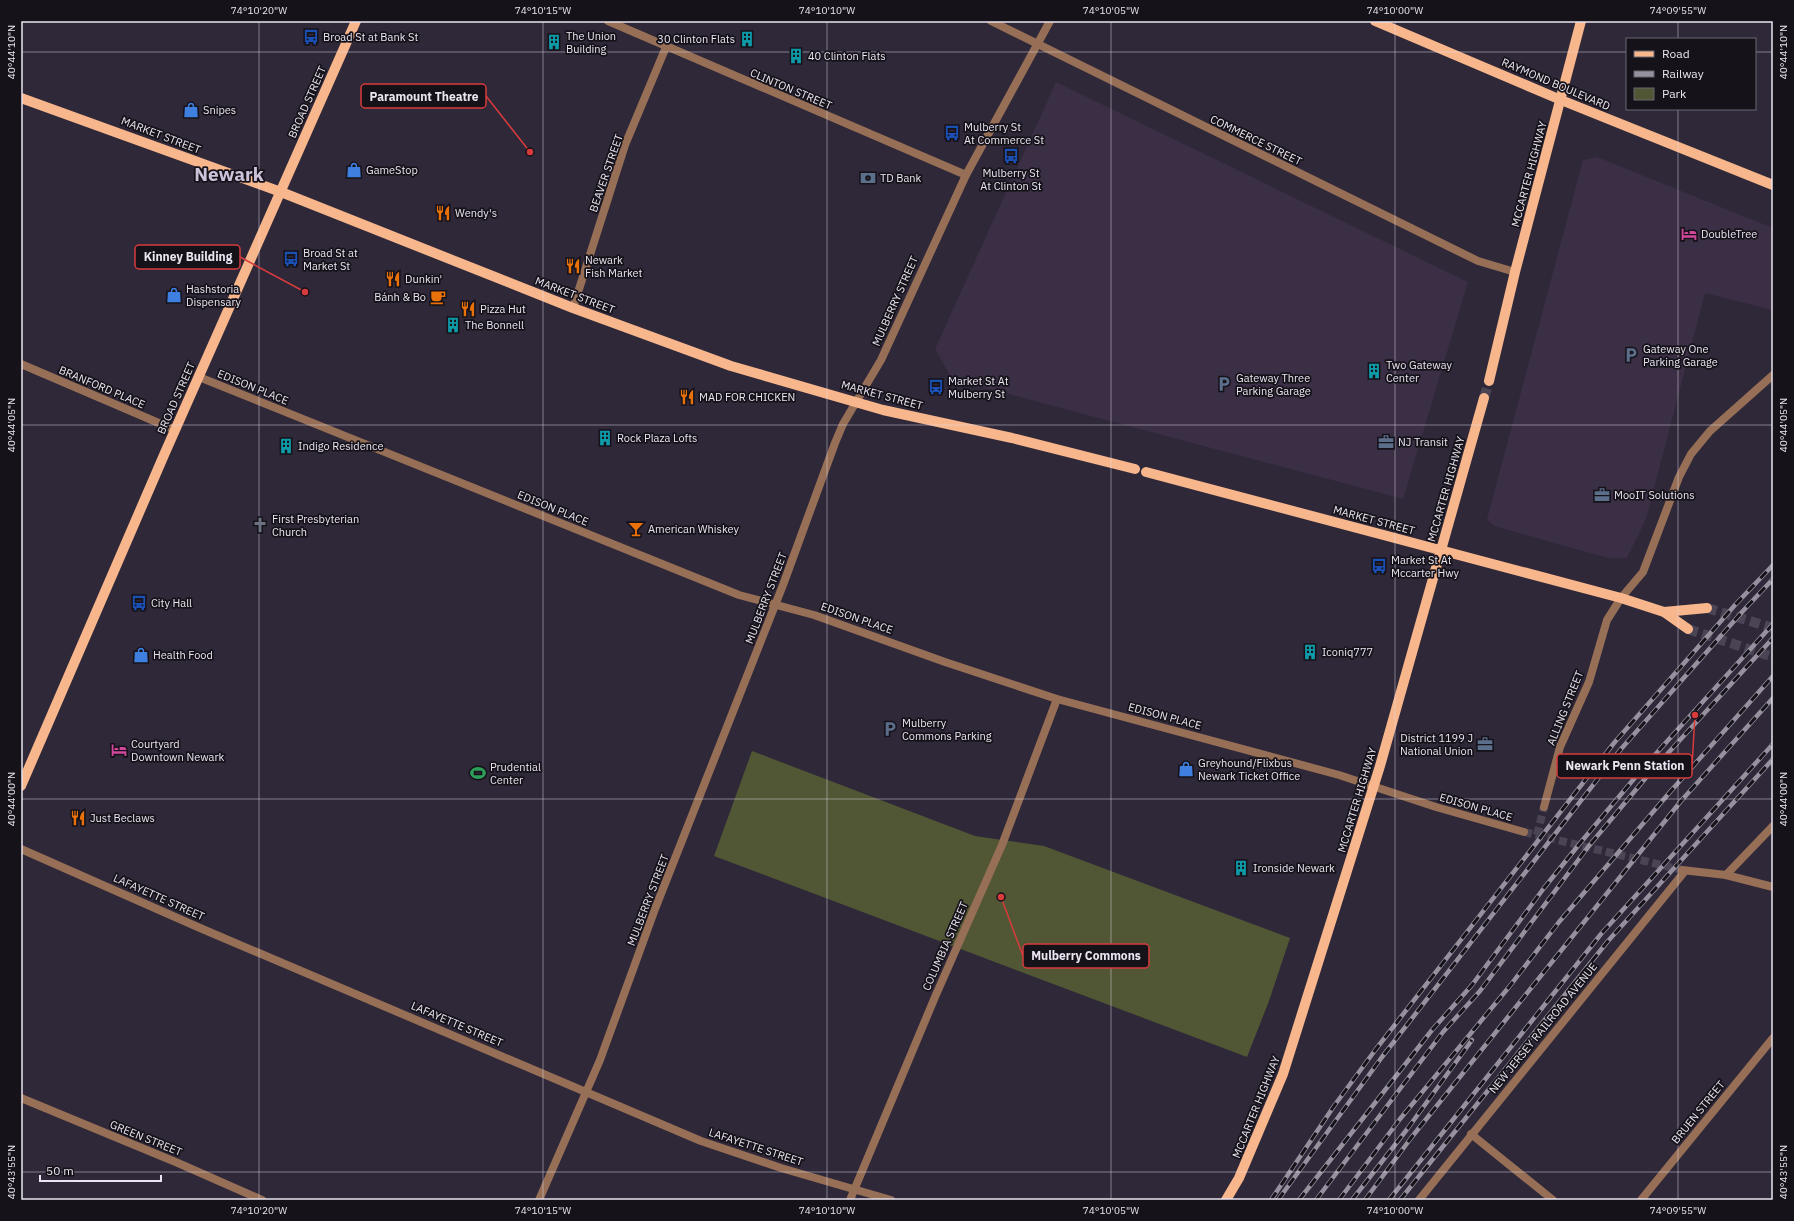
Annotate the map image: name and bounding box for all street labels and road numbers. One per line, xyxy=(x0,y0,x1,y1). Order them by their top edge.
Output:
street label: RAYMOND BOULEVARD xyxy=(1500,55,1612,113)
street label: BROAD STREET xyxy=(285,63,329,140)
street label: CLINTON STREET xyxy=(748,65,835,113)
street label: COMMERCE STREET xyxy=(1208,112,1305,169)
street label: MARKET STREET xyxy=(119,113,203,157)
street label: MCCARTER HIGHWAY xyxy=(1508,119,1550,228)
street label: BEAVER STREET xyxy=(586,131,626,214)
street label: MULBERRY STREET xyxy=(869,253,921,348)
street label: MARKET STREET xyxy=(533,273,617,317)
street label: BROAD STREET xyxy=(154,359,198,436)
street label: BRANFORD PLACE xyxy=(57,363,147,411)
street label: EDISON PLACE xyxy=(215,366,291,408)
street label: MARKET STREET xyxy=(840,377,925,413)
street label: MCCARTER HIGHWAY xyxy=(1424,434,1468,543)
street label: EDISON PLACE xyxy=(515,487,591,529)
street label: MARKET STREET xyxy=(1332,502,1417,538)
street label: MULBERRY STREET xyxy=(742,550,790,646)
street label: EDISON PLACE xyxy=(819,599,895,637)
street label: ALLING STREET xyxy=(1544,668,1587,747)
street label: EDISON PLACE xyxy=(1127,699,1203,733)
street label: MCCARTER HIGHWAY xyxy=(1334,745,1380,854)
street label: EDISON PLACE xyxy=(1438,790,1514,824)
street label: MULBERRY STREET xyxy=(624,852,672,948)
street label: LAFAYETTE STREET xyxy=(111,871,207,924)
street label: COLUMBIA STREET xyxy=(919,899,971,993)
street label: NEW JERSEY RAILROAD AVENUE xyxy=(1486,960,1600,1096)
street label: LAFAYETTE STREET xyxy=(409,998,506,1050)
street label: MCCARTER HIGHWAY xyxy=(1229,1053,1283,1160)
street label: BRUEN STREET xyxy=(1668,1077,1728,1146)
street label: GREEN STREET xyxy=(108,1117,185,1159)
street label: LAFAYETTE STREET xyxy=(707,1125,806,1169)

